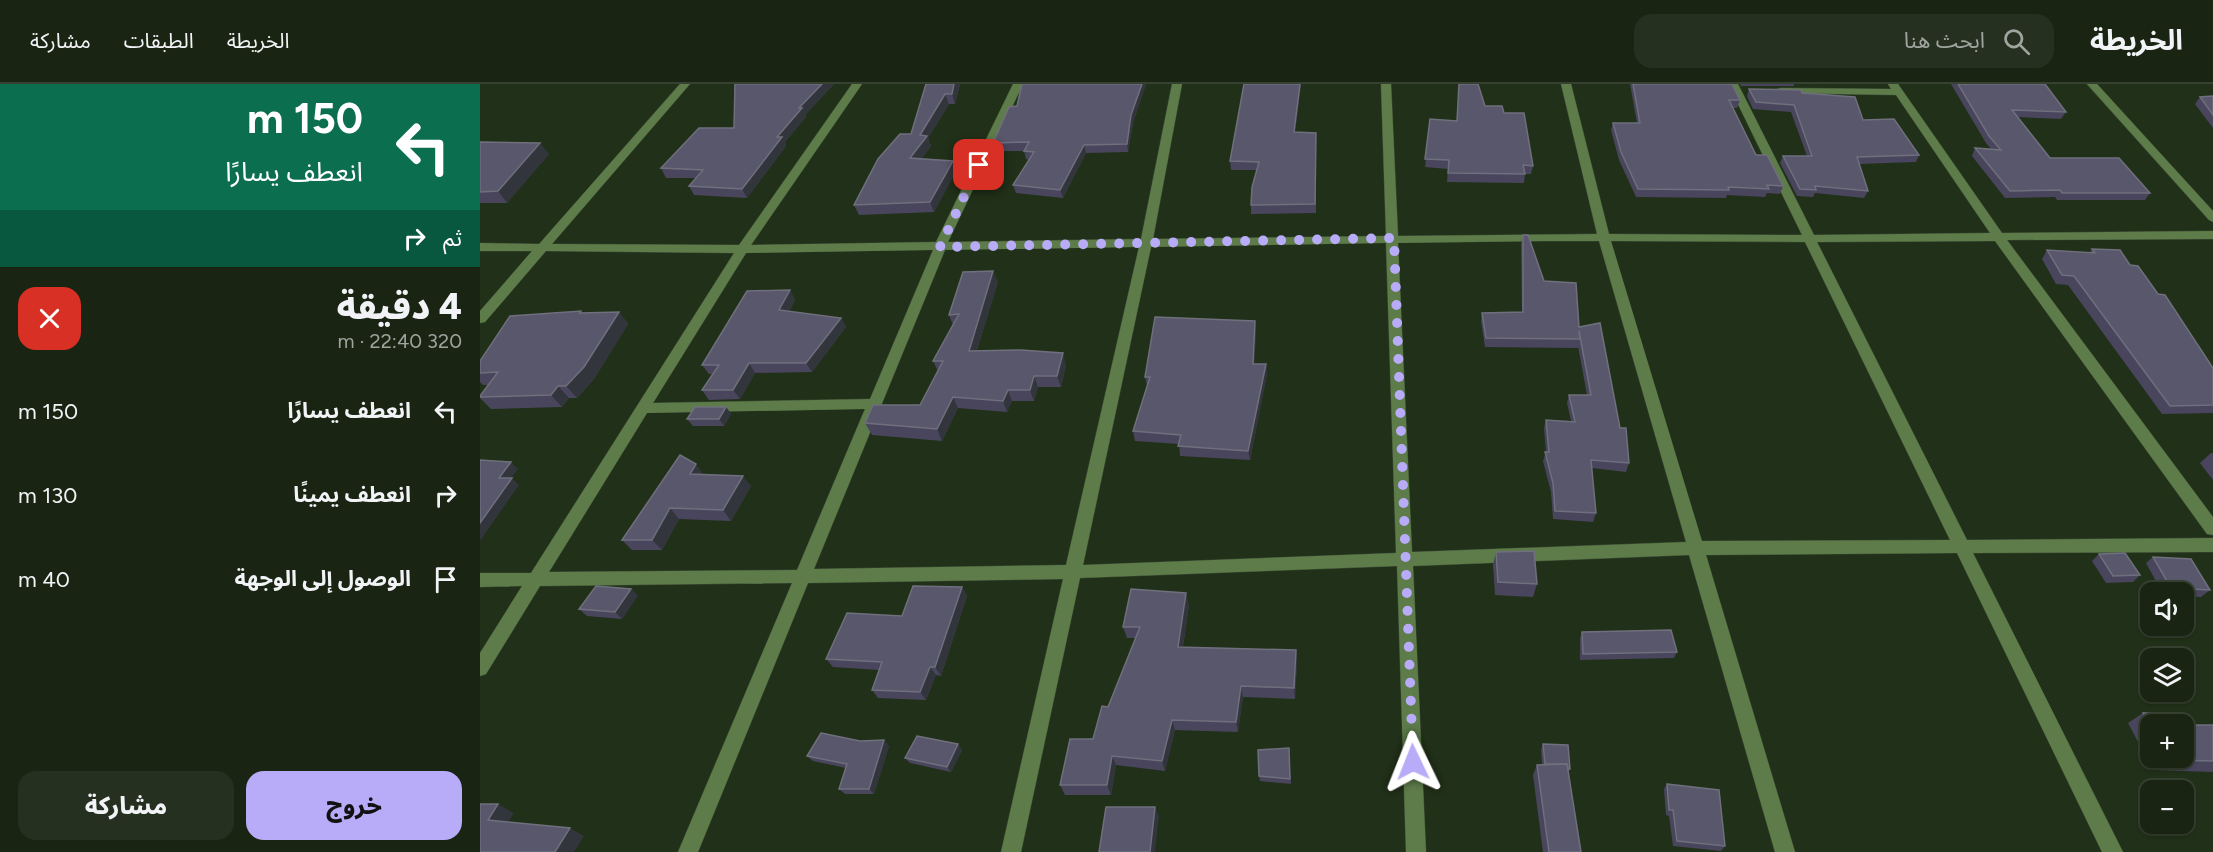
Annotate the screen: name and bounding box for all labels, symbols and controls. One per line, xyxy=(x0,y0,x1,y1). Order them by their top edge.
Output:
search box xyxy=(1634,14,2054,68)
text: الخريطة xyxy=(2090,23,2183,57)
icon: search xyxy=(2000,25,2033,58)
text: ابحث هنا xyxy=(1904,27,1985,54)
text: مشاركة xyxy=(30,28,91,53)
text: الطبقات xyxy=(124,28,194,53)
text: الخريطة xyxy=(227,28,290,53)
text: 150 m xyxy=(247,93,363,144)
icon: left xyxy=(384,108,462,186)
pin xyxy=(953,139,1004,190)
icon: arrive xyxy=(962,148,995,181)
text: انعطف يسارًا xyxy=(225,155,363,188)
icon: right xyxy=(398,222,431,255)
text: ثم xyxy=(443,225,462,252)
text: 4 دقيقة xyxy=(337,285,462,328)
button: close xyxy=(18,287,81,350)
text: 320 m · 22:40 xyxy=(338,329,462,353)
icon: left xyxy=(429,395,462,428)
text: انعطف يسارًا xyxy=(288,397,411,424)
text: 150 m xyxy=(18,398,78,425)
icon: right xyxy=(429,479,462,512)
text: انعطف يمينًا xyxy=(293,481,411,508)
text: 130 m xyxy=(18,482,77,509)
icon: arrive xyxy=(429,563,462,596)
text: الوصول إلى الوجهة xyxy=(234,565,411,592)
text: 40 m xyxy=(18,566,70,593)
map controls xyxy=(2140,582,2194,834)
button: sound xyxy=(2140,582,2194,636)
button: layers xyxy=(2140,648,2194,702)
button: + xyxy=(2140,714,2194,768)
position arrow xyxy=(1381,730,1445,794)
button: مشاركة xyxy=(18,771,234,840)
button: خروج xyxy=(246,771,462,840)
button: − xyxy=(2140,780,2194,834)

